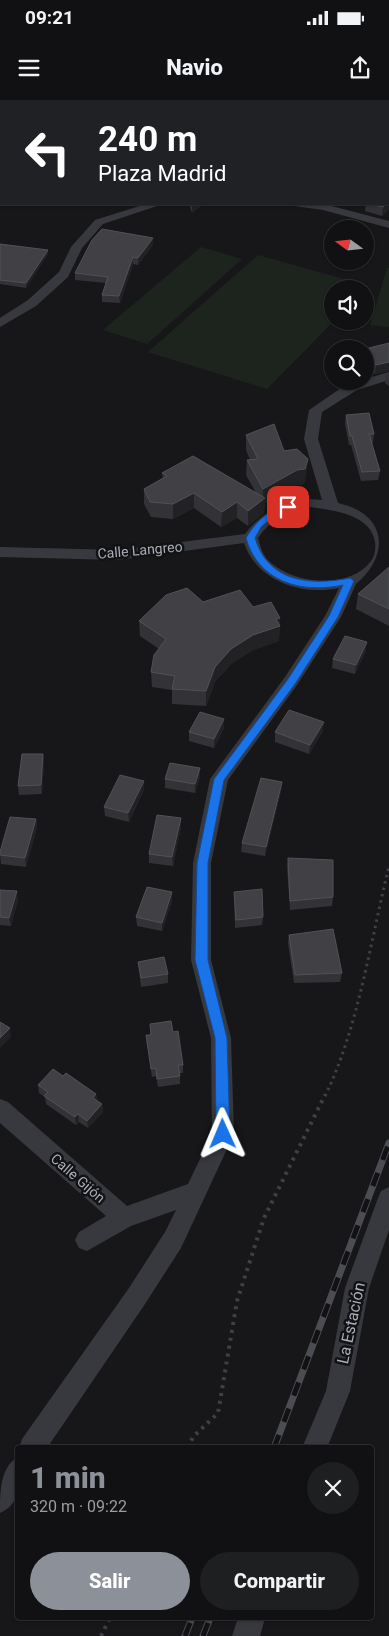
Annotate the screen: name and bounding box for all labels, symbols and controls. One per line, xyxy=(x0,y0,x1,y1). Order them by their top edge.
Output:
text: 09:21 xyxy=(25,6,74,29)
icon: menu xyxy=(15,54,43,82)
icon: share xyxy=(346,54,374,82)
text: Navio xyxy=(166,55,223,80)
text: 240 m xyxy=(98,119,197,160)
icon: left xyxy=(15,120,80,185)
text: Plaza Madrid xyxy=(98,161,226,186)
north arrow xyxy=(324,220,374,270)
map controls xyxy=(324,220,374,390)
button: sound xyxy=(324,280,374,330)
button: search xyxy=(324,340,374,390)
pin xyxy=(267,486,309,528)
icon: arrive xyxy=(274,493,302,521)
street label: Calle Langreo xyxy=(97,538,183,562)
position arrow xyxy=(196,1107,248,1159)
street label: Calle Gijón xyxy=(48,1150,108,1206)
street label: La Estación xyxy=(333,1281,369,1365)
text: 1 min xyxy=(30,1460,106,1495)
button: close xyxy=(307,1462,359,1514)
text: 320 m · 09:22 xyxy=(30,1497,127,1516)
button: Salir xyxy=(30,1552,190,1610)
button: Compartir xyxy=(200,1552,359,1610)

